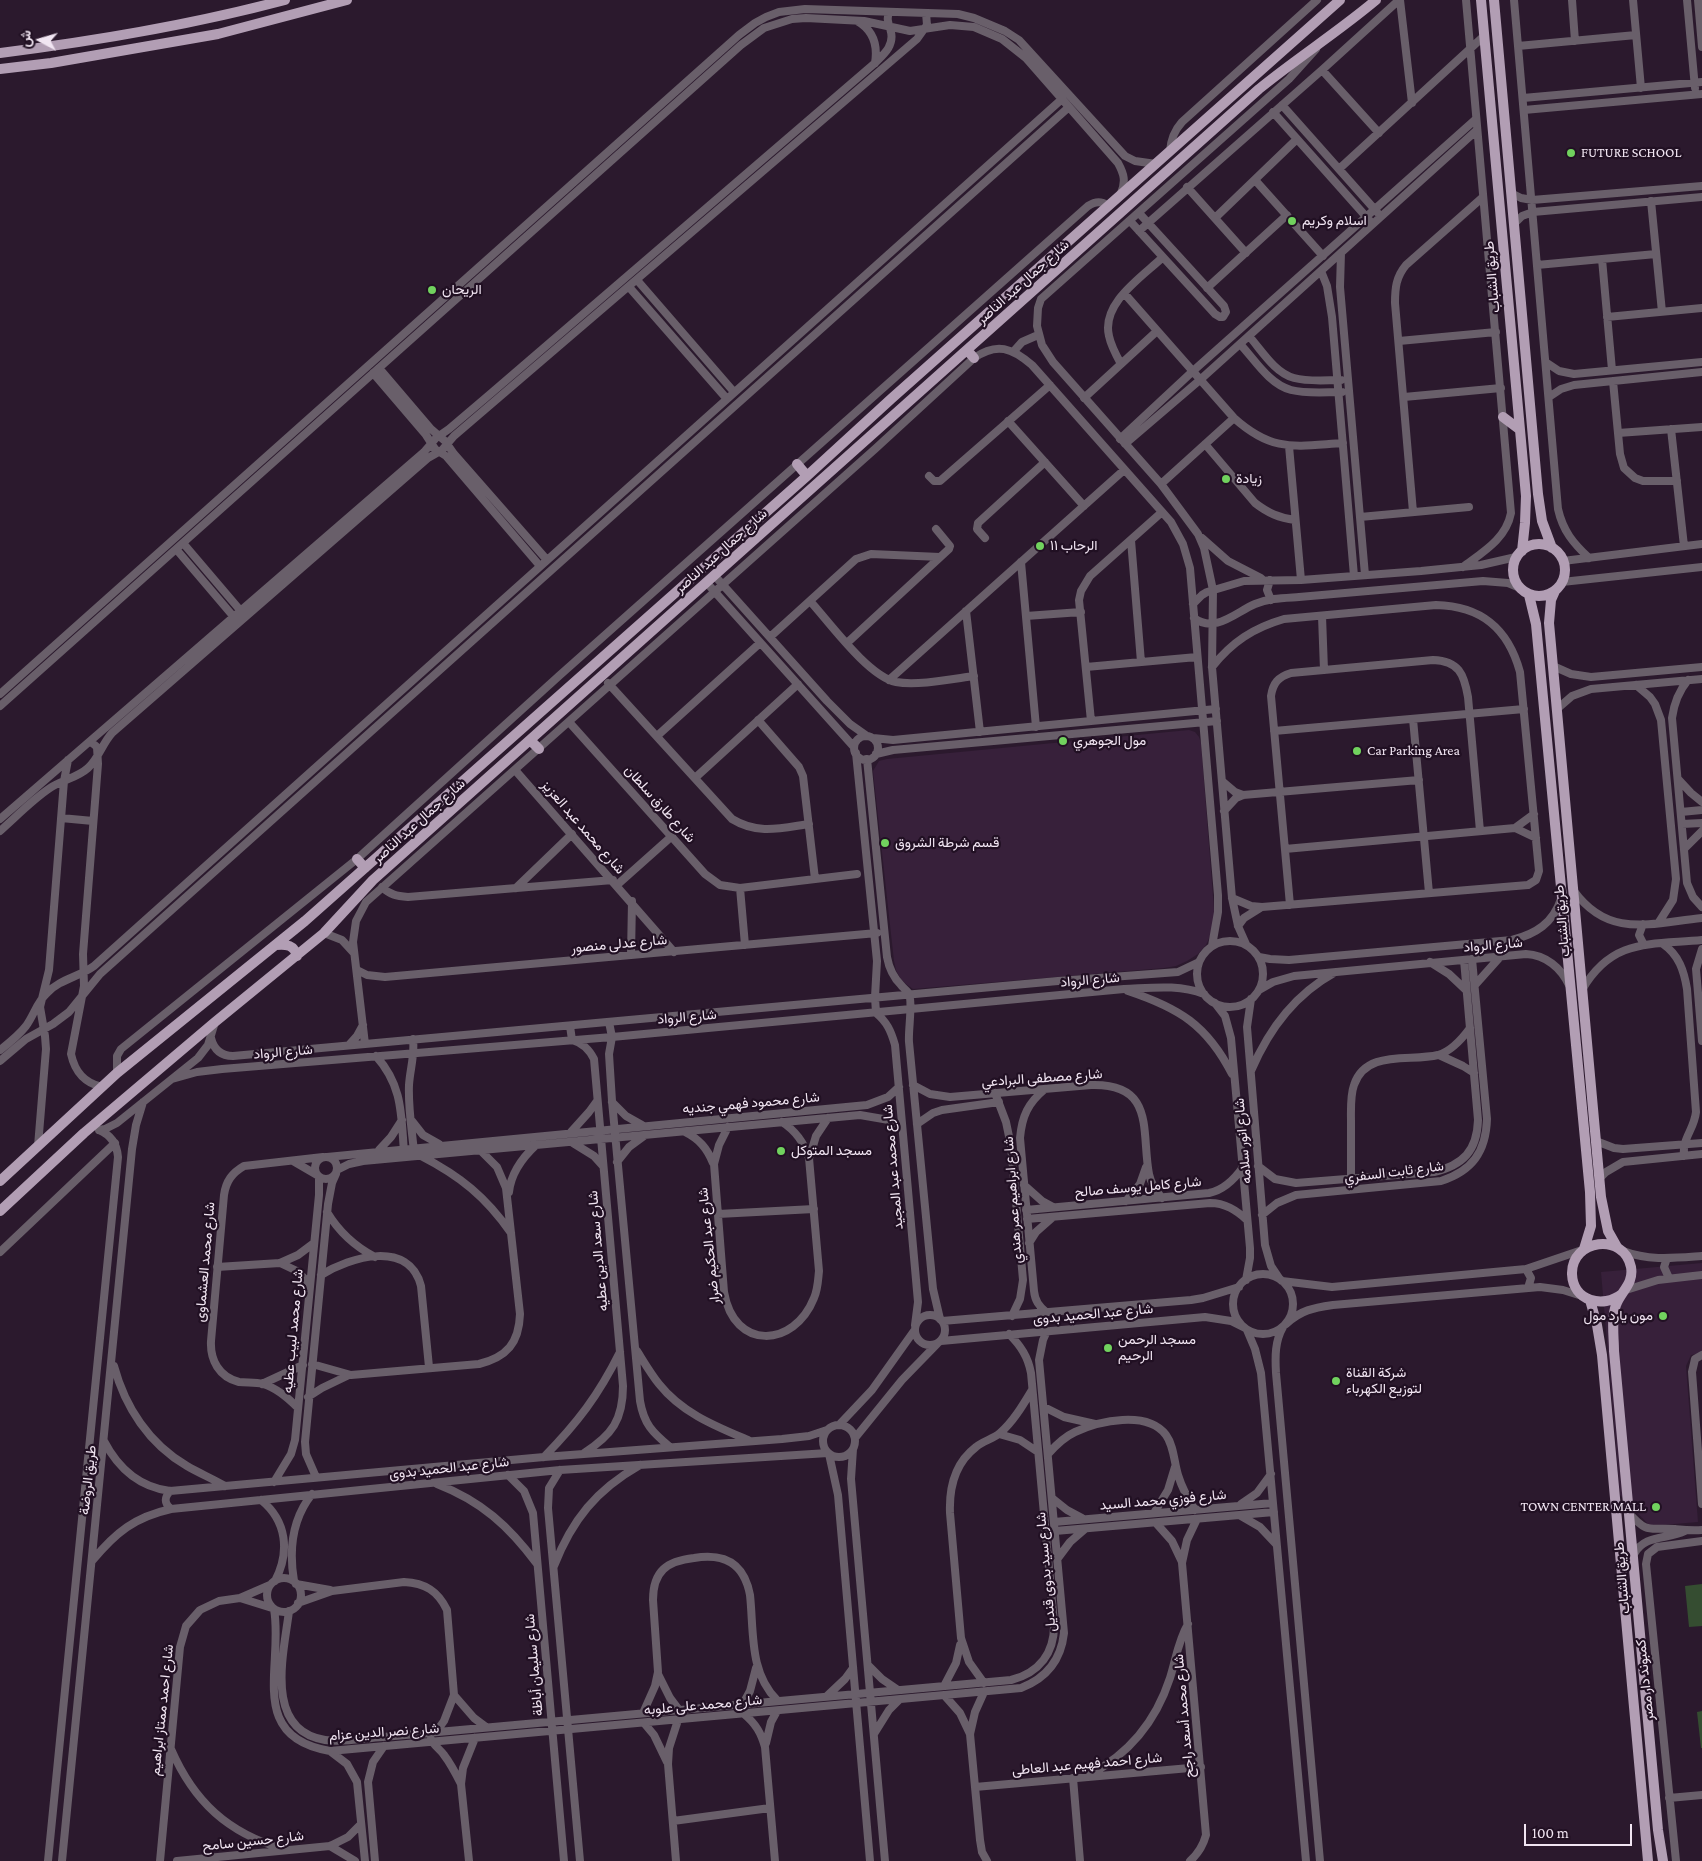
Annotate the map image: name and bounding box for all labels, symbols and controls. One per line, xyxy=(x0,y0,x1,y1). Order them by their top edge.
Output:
north arrow xyxy=(15,15,65,65)
text: ش xyxy=(16,29,34,48)
place label: FUTURE SCHOOL xyxy=(1581,145,1681,161)
marker: FUTURE SCHOOL xyxy=(1565,147,1577,159)
place label: اسلام وكريم xyxy=(1302,213,1367,229)
marker: اسلام وكريم xyxy=(1286,215,1298,227)
street label: شارع جمال عبد الناصر xyxy=(973,236,1073,328)
street label: طريق الشباب xyxy=(1480,240,1504,314)
place label: الريحان xyxy=(442,282,482,298)
marker: الريحان xyxy=(426,284,438,296)
place label: زيادة xyxy=(1236,471,1262,487)
marker: زيادة xyxy=(1220,473,1232,485)
street label: شارع جمال عبد الناصر xyxy=(671,505,771,597)
place label: الرحاب ١١ xyxy=(1050,538,1098,554)
marker: الرحاب ١١ xyxy=(1034,540,1046,552)
place label: مول الجوهري xyxy=(1073,733,1146,749)
marker: مول الجوهري xyxy=(1057,735,1069,747)
place label: Car Parking Area xyxy=(1367,743,1460,759)
marker: Car Parking Area xyxy=(1351,745,1363,757)
street label: شارع طارق سلطان xyxy=(621,762,699,846)
street label: شارع جمال عبد الناصر xyxy=(369,775,469,867)
street label: شارع محمد عبد العزيز xyxy=(538,777,628,877)
place label: قسم شرطة الشروق xyxy=(895,835,999,851)
marker: قسم شرطة الشروق xyxy=(879,837,891,849)
street label: طريق الشباب xyxy=(1550,884,1574,958)
street label: شارع عدلى منصور xyxy=(570,931,668,957)
street label: شارع الرواد xyxy=(1463,934,1523,956)
street label: شارع الرواد xyxy=(1060,969,1120,991)
street label: شارع الرواد xyxy=(657,1006,717,1028)
street label: شارع الرواد xyxy=(253,1041,313,1063)
street label: شارع مصطفى البرادعي xyxy=(981,1065,1103,1091)
street label: شارع محمود فهمي جنديه xyxy=(682,1089,820,1117)
street label: شارع انور سلامه xyxy=(1231,1097,1255,1185)
street label: شارع محمد عبد المجيد xyxy=(879,1104,907,1230)
street label: شارع ابراهيم عمر هندي xyxy=(1000,1136,1026,1264)
place label: مسجد المتوكل xyxy=(791,1143,872,1159)
marker: مسجد المتوكل xyxy=(775,1145,787,1157)
street label: شارع ثابت السفري xyxy=(1343,1158,1445,1186)
street label: شارع كامل يوسف صالح xyxy=(1074,1173,1202,1201)
street label: شارع عبد الحكيم ضرار xyxy=(694,1187,724,1305)
street label: شارع سعد الدين عطيه xyxy=(584,1190,612,1312)
street label: شارع محمد العشماوى xyxy=(191,1201,219,1323)
street label: شارع محمد لبيب عطيه xyxy=(279,1268,307,1394)
street label: شارع عبد الحميد بدوى xyxy=(1032,1300,1154,1328)
place label: مون يارد مول xyxy=(1584,1308,1653,1324)
marker: مون يارد مول xyxy=(1657,1310,1669,1322)
place label: مسجد الرحمن الرحيم xyxy=(1118,1332,1196,1364)
marker: مسجد الرحمن الرحيم xyxy=(1102,1342,1114,1354)
place label: شركة القناة لتوزيع الكهرباء xyxy=(1346,1365,1422,1398)
marker: شركة القناة لتوزيع الكهرباء xyxy=(1330,1375,1342,1387)
street label: طريق الروضة xyxy=(76,1444,100,1516)
street label: شارع عبد الحميد بدوى xyxy=(388,1453,510,1483)
street label: شارع فوزي محمد السيد xyxy=(1099,1486,1227,1514)
place label: TOWN CENTER MALL xyxy=(1520,1499,1646,1515)
marker: TOWN CENTER MALL xyxy=(1650,1501,1662,1513)
street label: شارع سيد بدوى قنديل xyxy=(1032,1511,1060,1633)
street label: طريق الشباب xyxy=(1610,1541,1634,1615)
street label: شارع سليمان أباظة xyxy=(521,1613,547,1717)
street label: كمبوند دار مصر xyxy=(1632,1639,1658,1721)
street label: شارع احمد ممتاز ابراهيم xyxy=(147,1643,177,1777)
street label: شارع محمد أسعد راجح xyxy=(1170,1653,1198,1779)
street label: شارع محمد على علوبه xyxy=(643,1691,763,1719)
street label: شارع نصر الدين عزام xyxy=(328,1720,440,1744)
street label: شارع احمد فهيم عبد العاطى xyxy=(1011,1749,1163,1779)
scale bar xyxy=(1527,1814,1634,1846)
text: 100 m xyxy=(1532,1825,1569,1841)
street label: شارع حسين سامح xyxy=(201,1827,305,1855)

